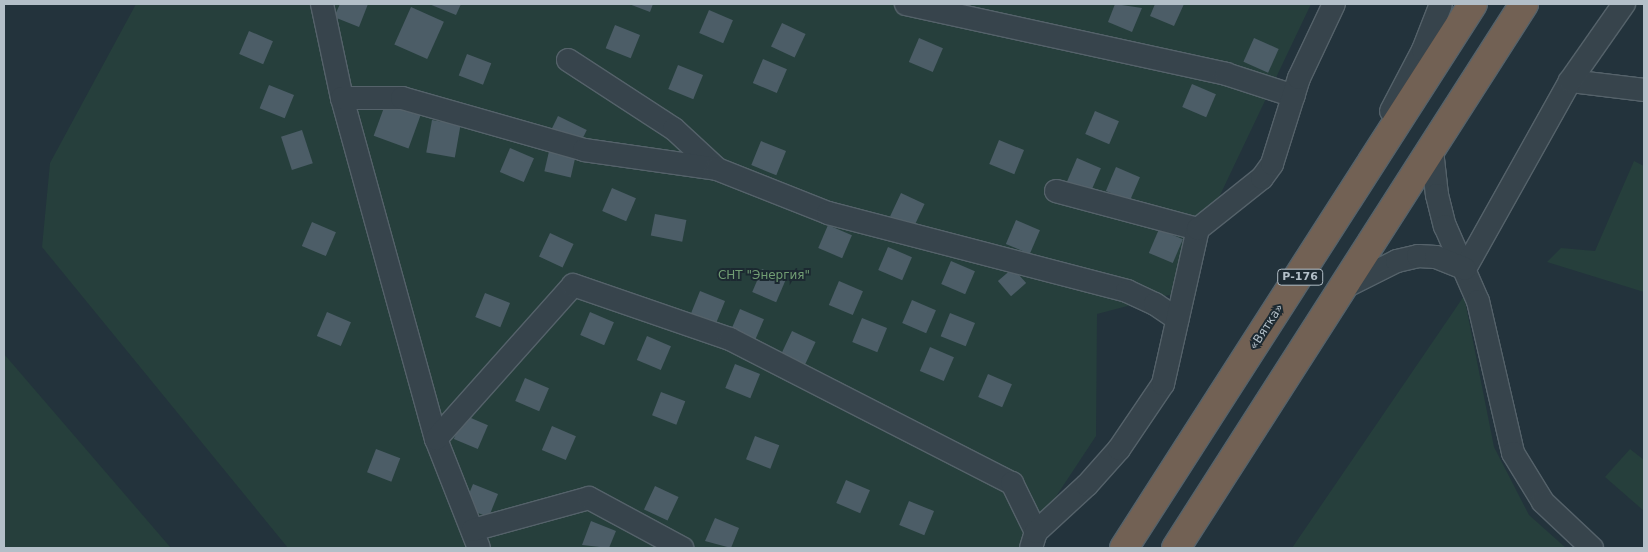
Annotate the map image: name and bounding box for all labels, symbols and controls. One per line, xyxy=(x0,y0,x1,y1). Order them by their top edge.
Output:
road number: Р-176 xyxy=(1276,268,1324,286)
park label: СНТ "Энергия" xyxy=(718,269,810,283)
street label: «Вятка» xyxy=(1247,301,1287,353)

